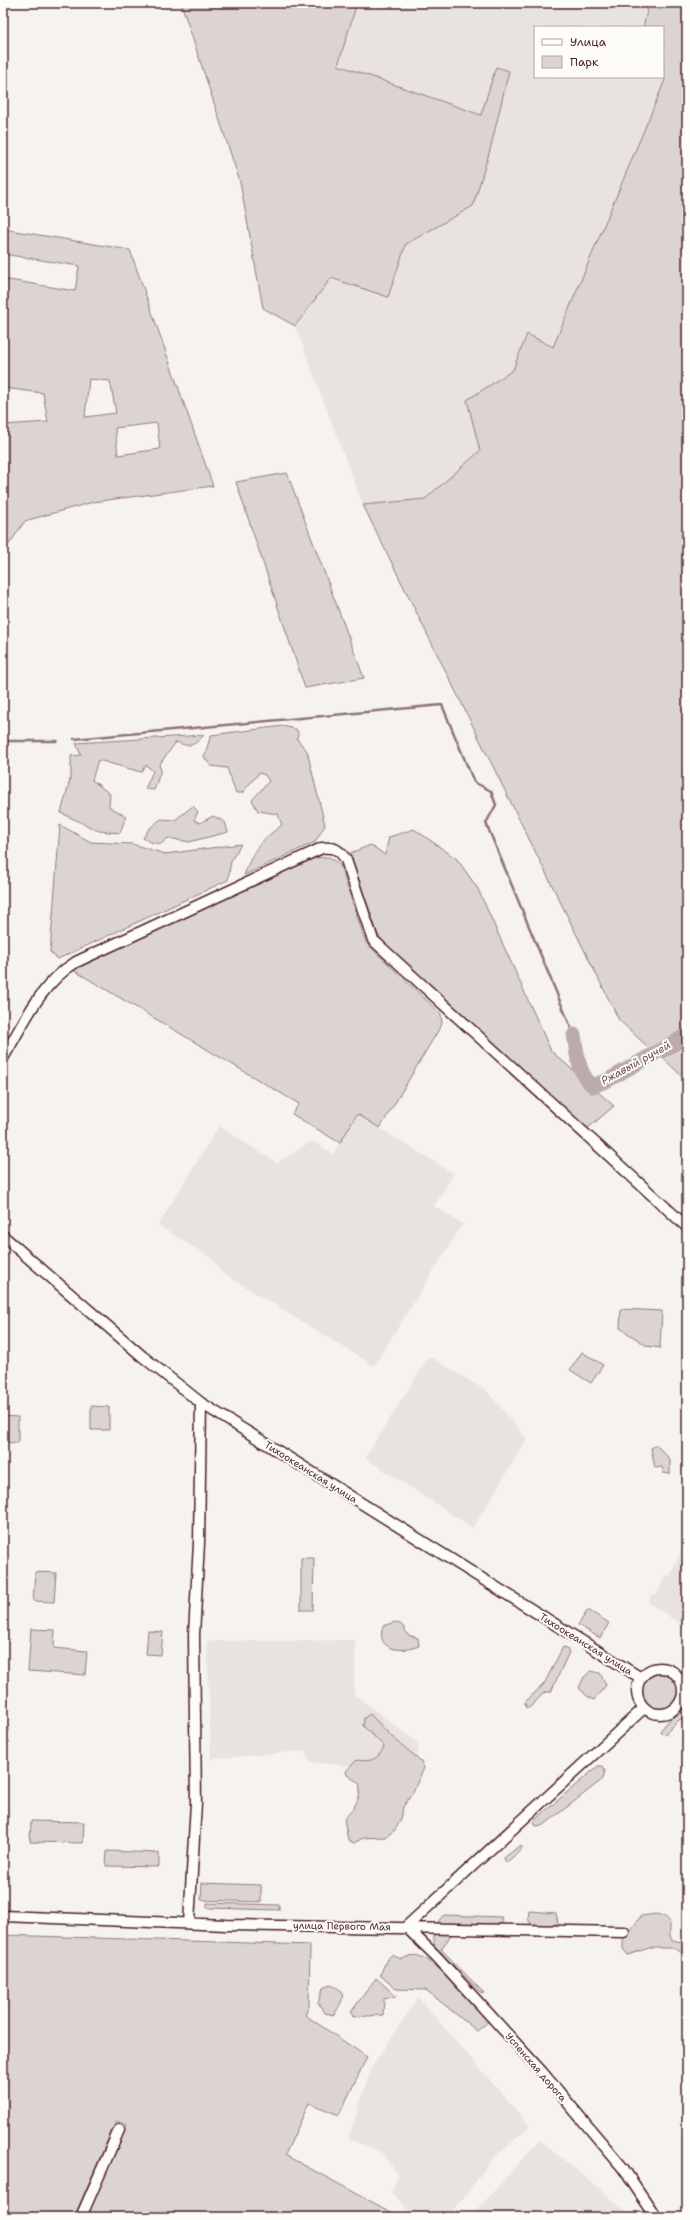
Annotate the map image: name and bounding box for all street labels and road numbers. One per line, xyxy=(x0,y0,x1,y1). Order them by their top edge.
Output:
street label: Тихоокеанская улица xyxy=(262,1438,360,1506)
street label: Тихоокеанская улица xyxy=(537,1610,635,1678)
street label: улица Первого Мая xyxy=(293,1919,391,1933)
street label: Успенская дорога xyxy=(503,2030,570,2105)

